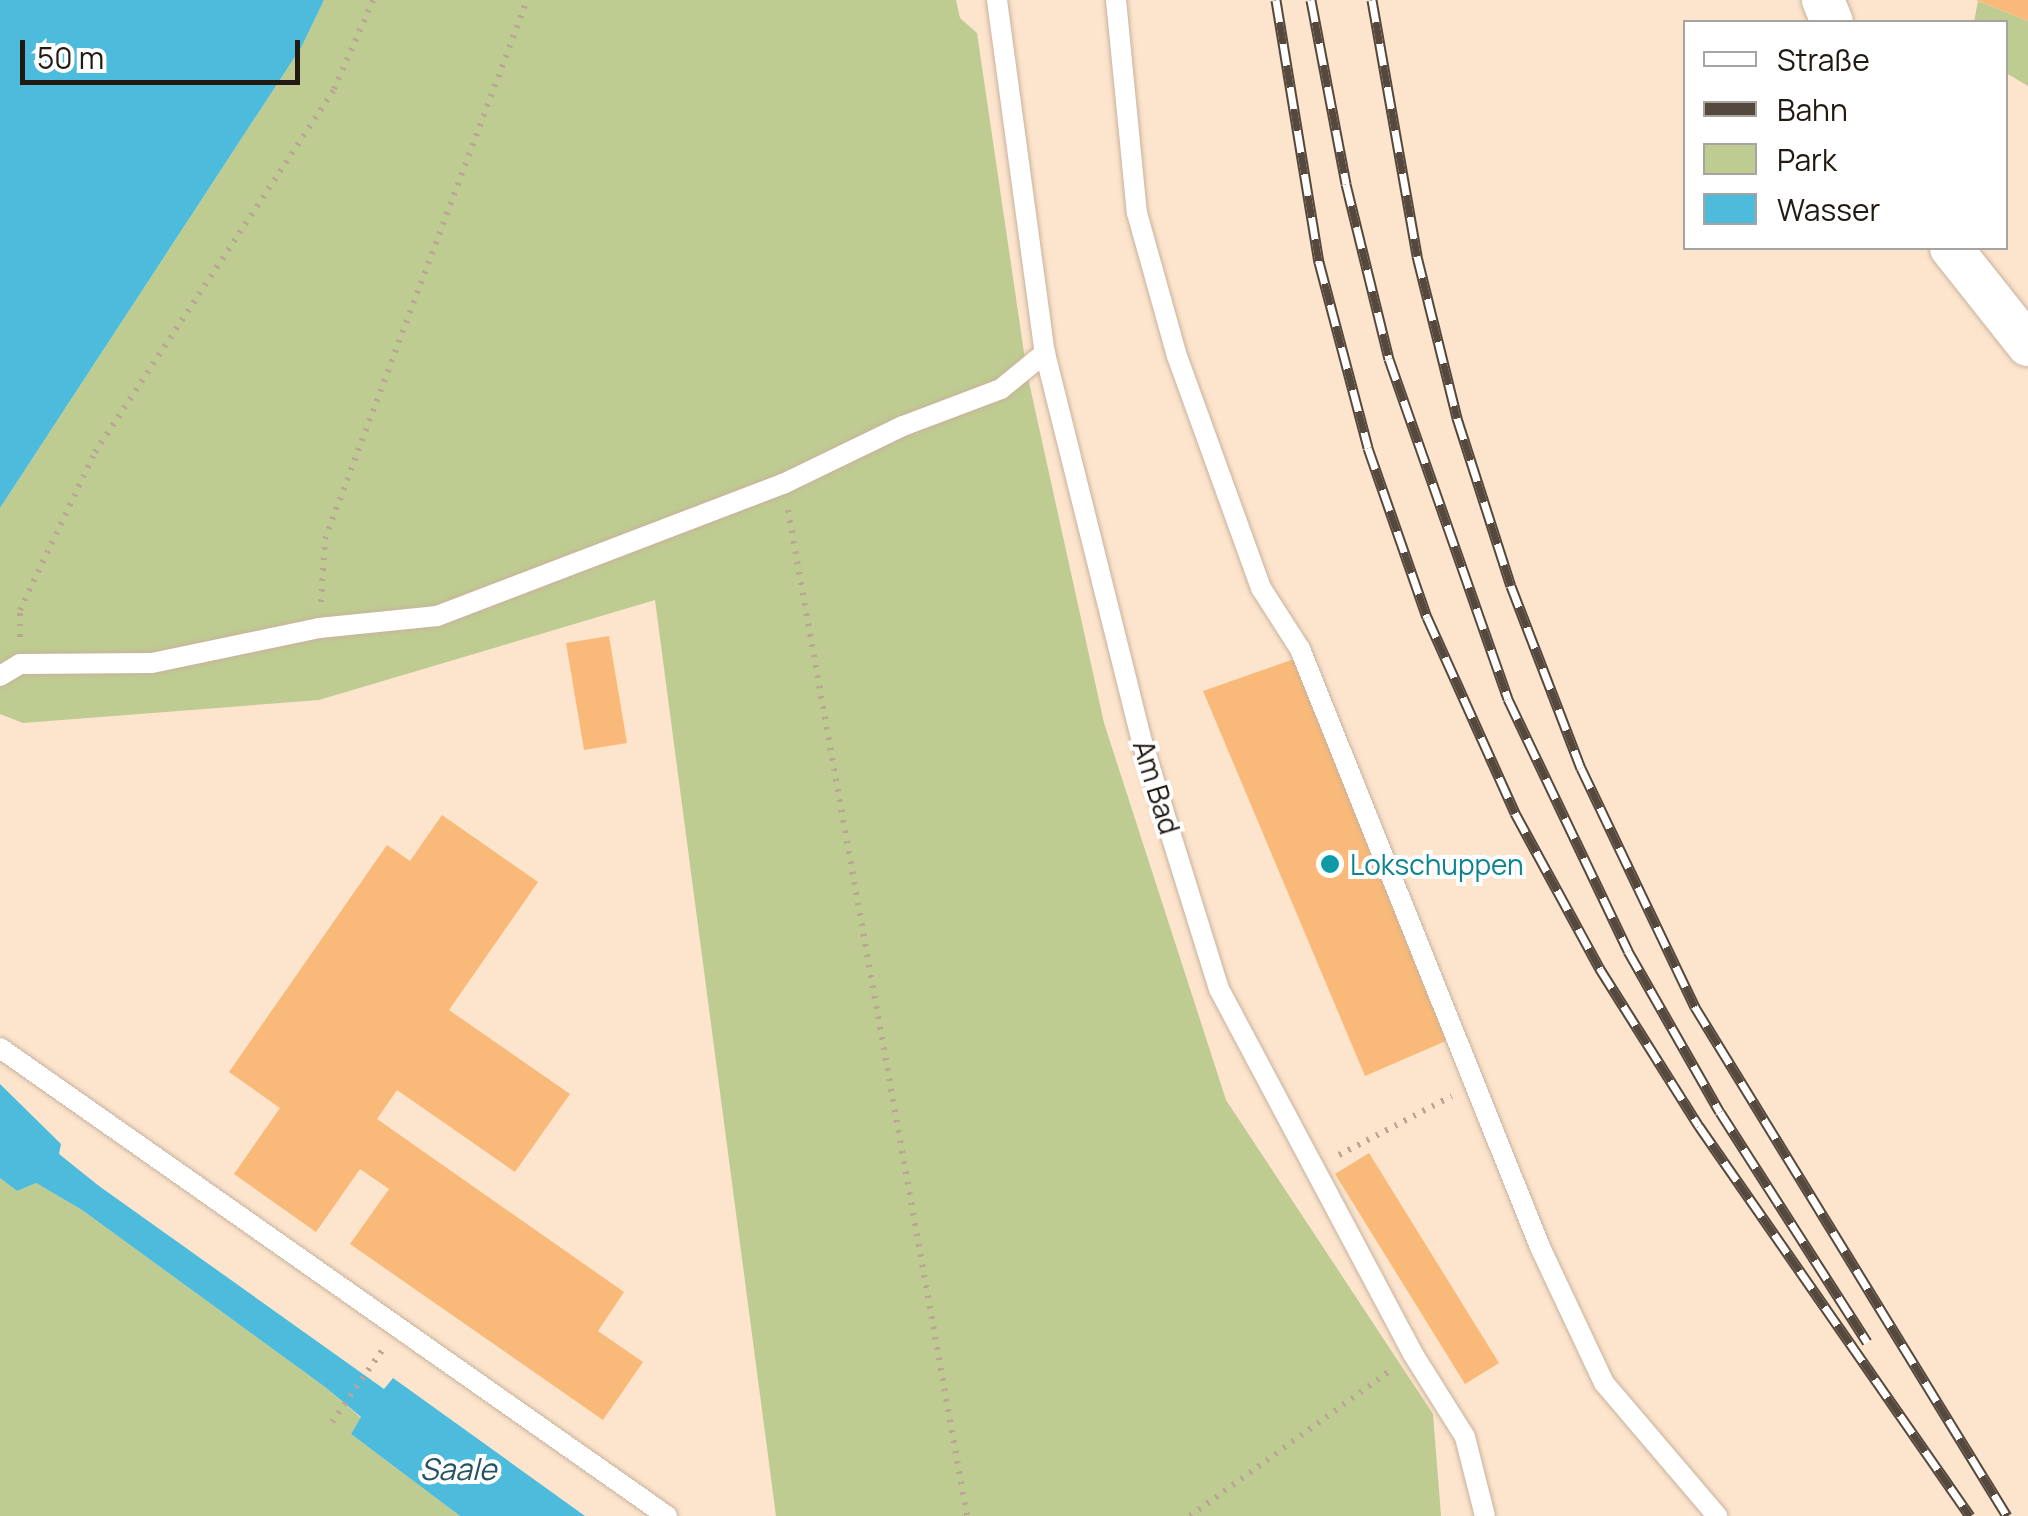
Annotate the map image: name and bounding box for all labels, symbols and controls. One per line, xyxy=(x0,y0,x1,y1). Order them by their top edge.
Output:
scale bar xyxy=(25,20,305,82)
legend xyxy=(1683,20,2008,250)
text: 50 m xyxy=(37,37,104,78)
text: Straße xyxy=(1777,39,1870,80)
text: Bahn xyxy=(1777,89,1848,130)
text: Park xyxy=(1777,139,1837,180)
text: Wasser xyxy=(1777,189,1880,230)
street label: Am Bad xyxy=(1127,736,1187,838)
place label: Lokschuppen xyxy=(1350,847,1524,881)
marker: Lokschuppen xyxy=(1319,853,1341,875)
water label: Saale xyxy=(420,1451,496,1487)

